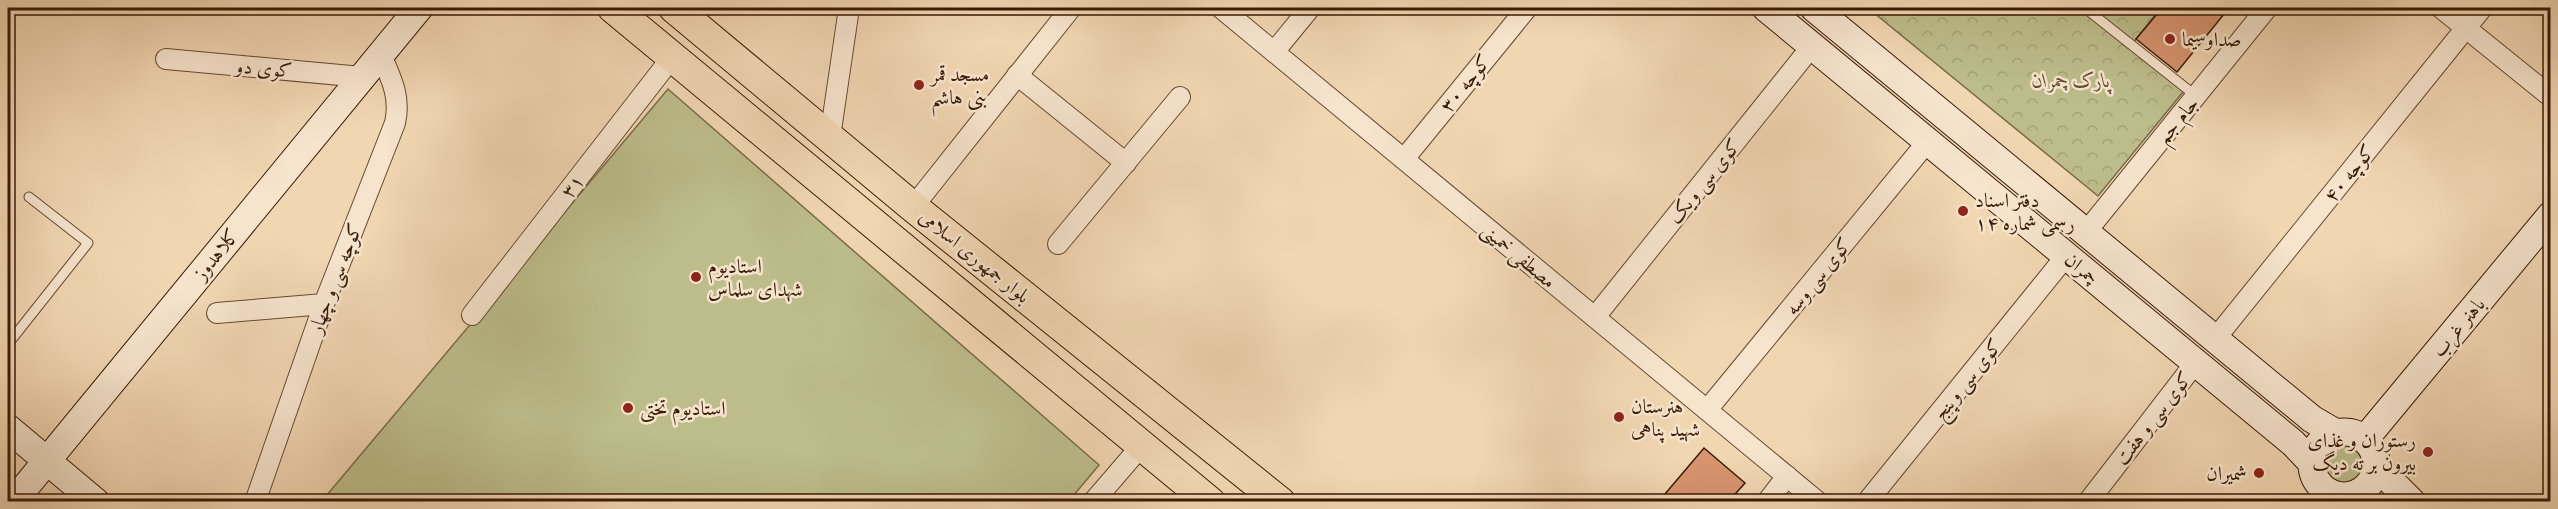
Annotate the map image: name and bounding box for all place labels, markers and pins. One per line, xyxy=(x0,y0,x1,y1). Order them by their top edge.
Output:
place label: صداوسیما xyxy=(2182,24,2241,53)
marker: صداوسیما xyxy=(2163,32,2177,46)
place label: مسجد قمر بنی هاشم xyxy=(929,59,989,117)
marker: مسجد قمر بنی هاشم xyxy=(912,78,926,92)
place label: دفتر اسناد رسمی شماره ۱۴ xyxy=(1975,185,2075,237)
marker: دفتر اسناد رسمی شماره ۱۴ xyxy=(1956,204,1970,218)
place label: استادیوم شهدای سلماس xyxy=(708,251,803,303)
marker: استادیوم شهدای سلماس xyxy=(689,270,703,284)
place label: هنرستان شهید پناهی xyxy=(1631,391,1700,443)
place label: استادیوم تختی xyxy=(640,393,726,426)
marker: استادیوم تختی xyxy=(621,401,635,415)
marker: هنرستان شهید پناهی xyxy=(1612,410,1626,424)
place label: رستوران و غذای بیرون بر ته دیگ xyxy=(2307,425,2416,477)
marker: رستوران و غذای بیرون بر ته دیگ xyxy=(2421,445,2435,459)
place label: شمیران xyxy=(2206,458,2247,487)
marker: شمیران xyxy=(2252,466,2266,480)

